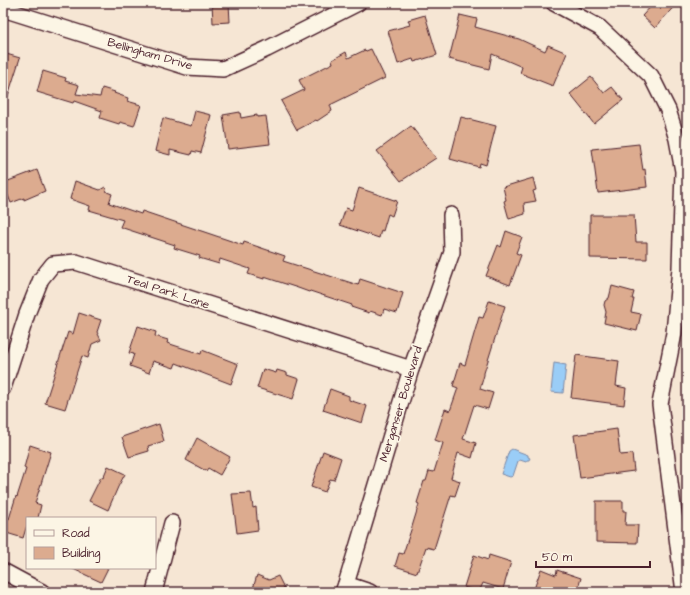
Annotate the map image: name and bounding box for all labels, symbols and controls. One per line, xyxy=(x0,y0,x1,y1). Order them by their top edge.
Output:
street label: Bellingham Drive xyxy=(105,34,195,75)
street label: Teal Park Lane xyxy=(124,271,212,314)
street label: Merganser Boulevard xyxy=(375,344,428,464)
legend xyxy=(26,517,156,569)
text: Road xyxy=(62,525,90,542)
scale bar xyxy=(536,543,650,569)
text: Building xyxy=(62,545,100,563)
text: 50 m xyxy=(542,549,573,566)

